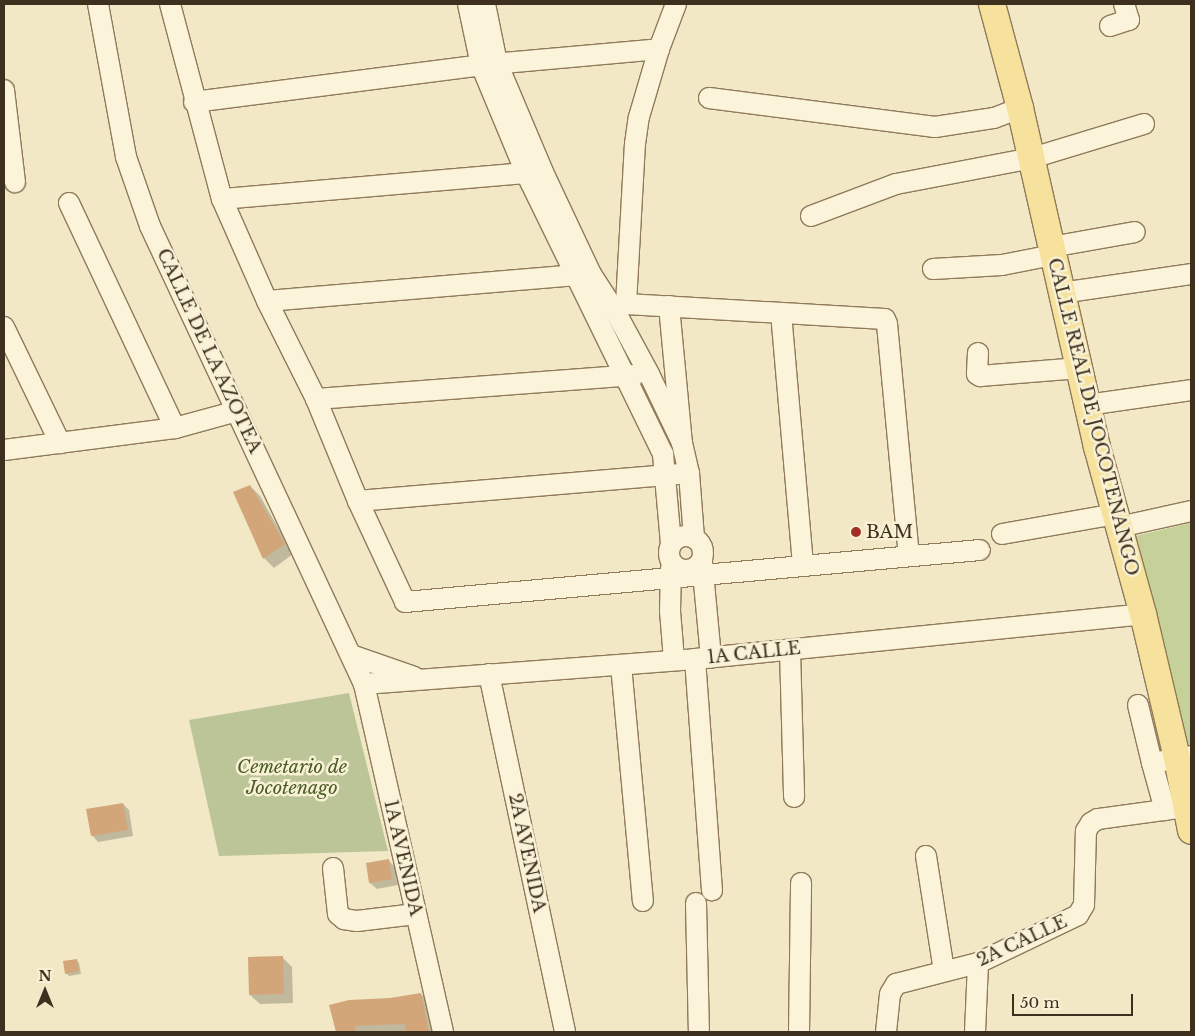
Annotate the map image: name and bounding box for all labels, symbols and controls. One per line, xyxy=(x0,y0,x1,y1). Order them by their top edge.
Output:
street label: CALLE DE LA AZOTEA xyxy=(152,245,266,457)
street label: CALLE REAL DE JOCOTENANGO xyxy=(1043,256,1143,578)
place label: BAM xyxy=(866,521,913,543)
marker: BAM xyxy=(850,526,862,538)
street label: 1A CALLE xyxy=(706,637,802,669)
park label: Cemetario de Jocotenago xyxy=(237,757,347,800)
street label: 2A AVENIDA xyxy=(504,791,550,915)
street label: 1A AVENIDA xyxy=(379,797,427,919)
street label: 2A CALLE xyxy=(973,911,1071,971)
north arrow xyxy=(20,966,70,1016)
text: N xyxy=(38,967,52,985)
scale bar xyxy=(1015,984,1136,1016)
text: 50 m xyxy=(1020,993,1060,1012)

